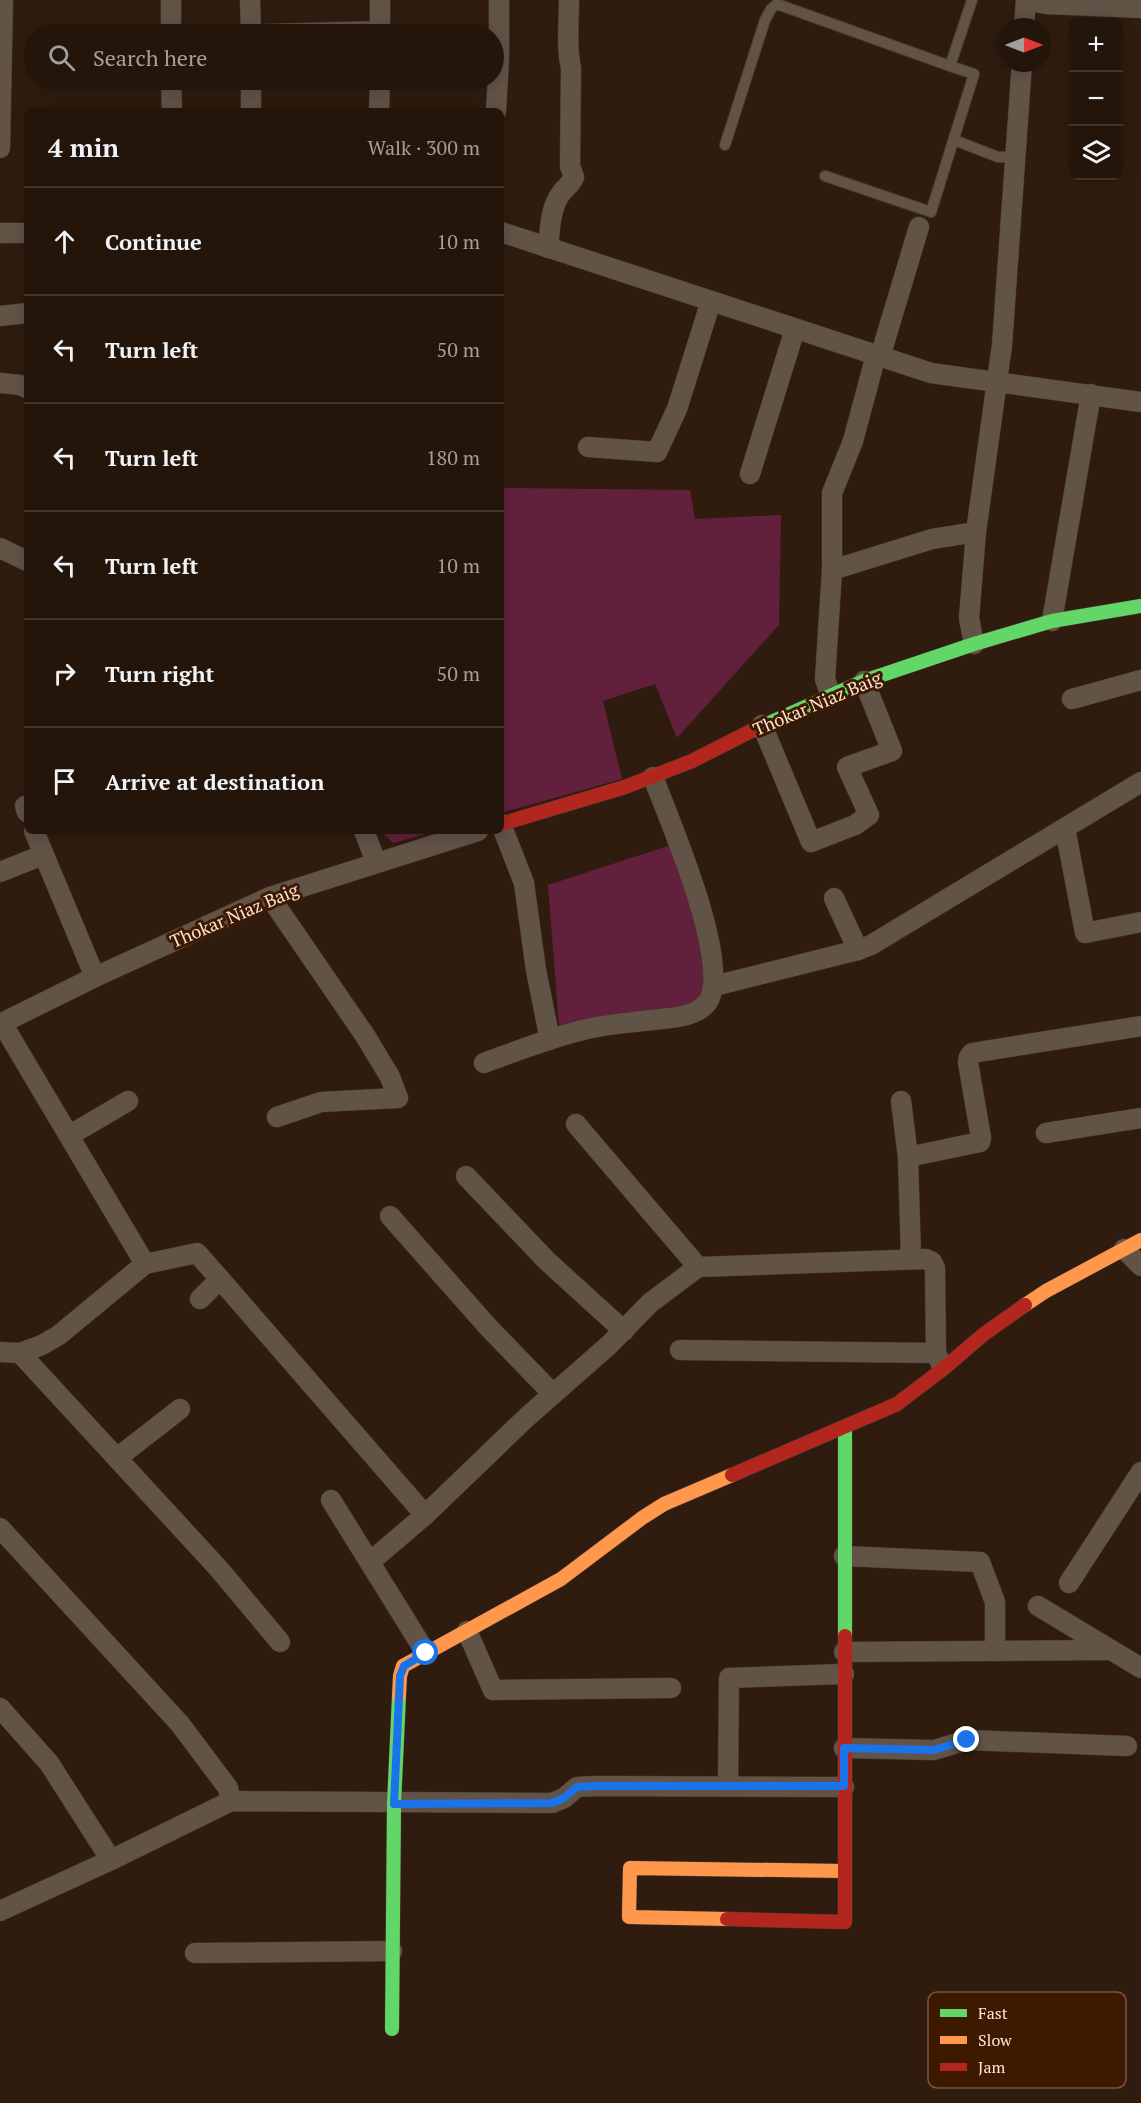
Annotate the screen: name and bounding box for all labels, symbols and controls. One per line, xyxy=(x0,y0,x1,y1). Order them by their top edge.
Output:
north arrow xyxy=(997,18,1051,72)
map controls xyxy=(1069,18,1123,180)
button: + xyxy=(1069,18,1123,72)
search box xyxy=(24,24,504,90)
icon: search xyxy=(45,41,78,74)
text: Search here xyxy=(93,43,207,72)
button: − xyxy=(1069,72,1123,126)
button: layers xyxy=(1069,126,1123,180)
text: 4 min xyxy=(48,130,119,164)
text: Walk · 300 m xyxy=(368,134,480,161)
icon: ahead xyxy=(48,225,81,258)
text: Continue xyxy=(105,227,202,256)
text: 10 m xyxy=(437,228,480,255)
icon: left xyxy=(48,333,81,366)
text: Turn left xyxy=(105,335,198,364)
text: 50 m xyxy=(437,336,480,363)
icon: left xyxy=(48,441,81,474)
text: Turn left xyxy=(105,443,198,472)
text: 180 m xyxy=(426,444,480,471)
icon: left xyxy=(48,549,81,582)
text: Turn left xyxy=(105,551,198,580)
text: 10 m xyxy=(437,552,480,579)
icon: right xyxy=(48,657,81,690)
text: Turn right xyxy=(105,659,214,688)
text: 50 m xyxy=(437,660,480,687)
street label: Thokar Niaz Baig xyxy=(749,665,885,741)
icon: arrive xyxy=(48,765,81,798)
text: Arrive at destination xyxy=(105,767,324,796)
street label: Thokar Niaz Baig xyxy=(166,877,302,953)
route start xyxy=(412,1639,438,1665)
route end xyxy=(953,1726,979,1752)
legend xyxy=(928,1992,1126,2088)
text: Fast xyxy=(978,2002,1008,2024)
text: Slow xyxy=(978,2029,1012,2051)
text: Jam xyxy=(978,2056,1006,2078)

